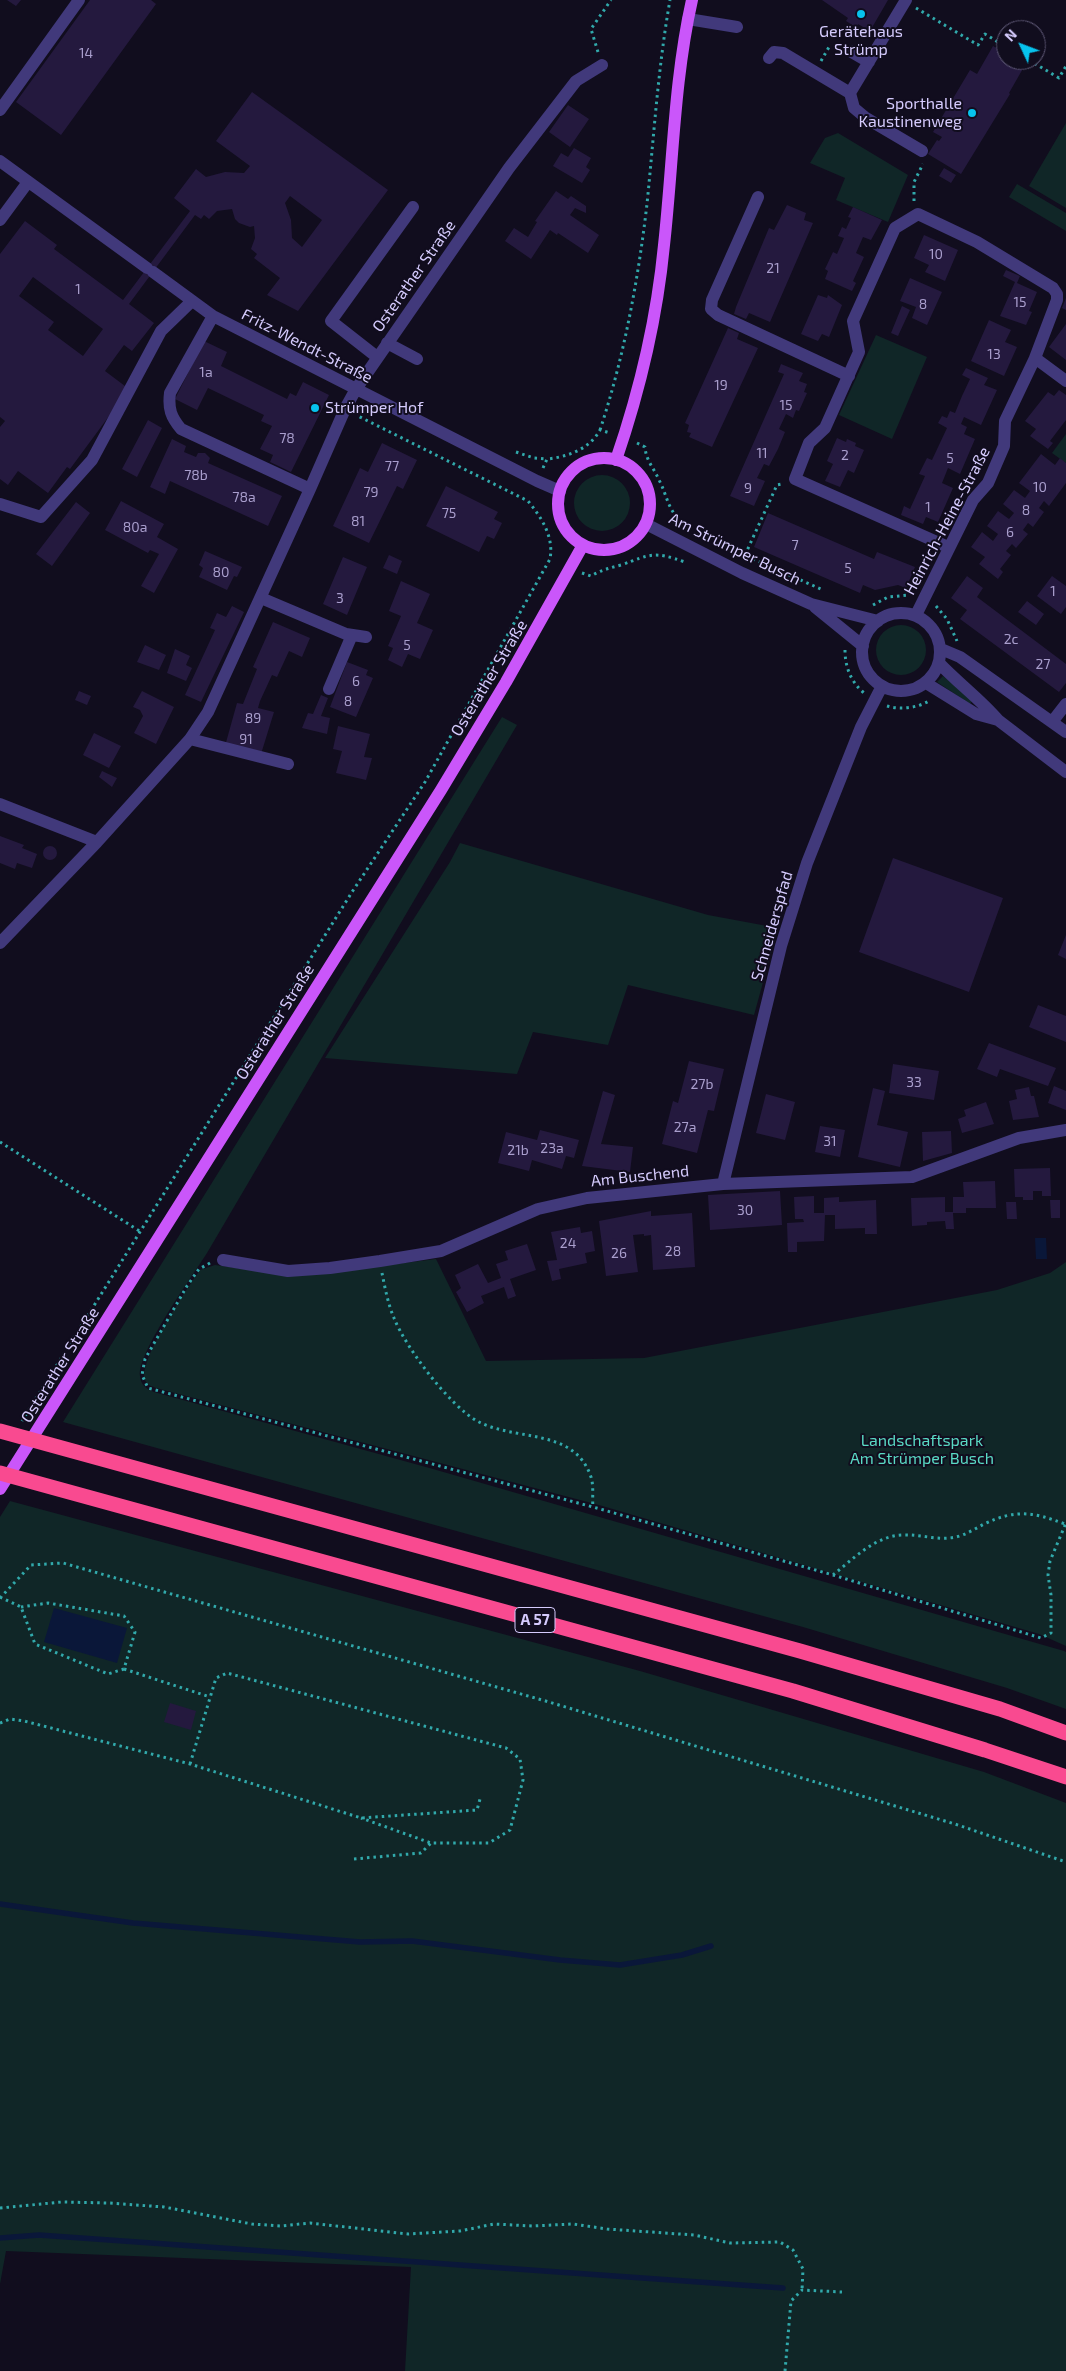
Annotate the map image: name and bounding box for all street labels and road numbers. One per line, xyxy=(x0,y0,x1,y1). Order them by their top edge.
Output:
street label: Osterather Straße xyxy=(368,216,460,336)
street label: Fritz-Wendt-Straße xyxy=(238,305,376,387)
street label: Heinrich-Heine-Straße xyxy=(900,444,994,598)
street label: Am Strümper Busch xyxy=(666,509,804,589)
street label: Osterather Straße xyxy=(447,616,531,740)
street label: Schneiderspfad xyxy=(747,869,797,983)
street label: Osterather Straße xyxy=(232,961,318,1083)
street label: Am Buschend xyxy=(590,1161,690,1191)
street label: Osterather Straße xyxy=(17,1304,103,1426)
road number: A 57 xyxy=(515,1608,555,1632)

